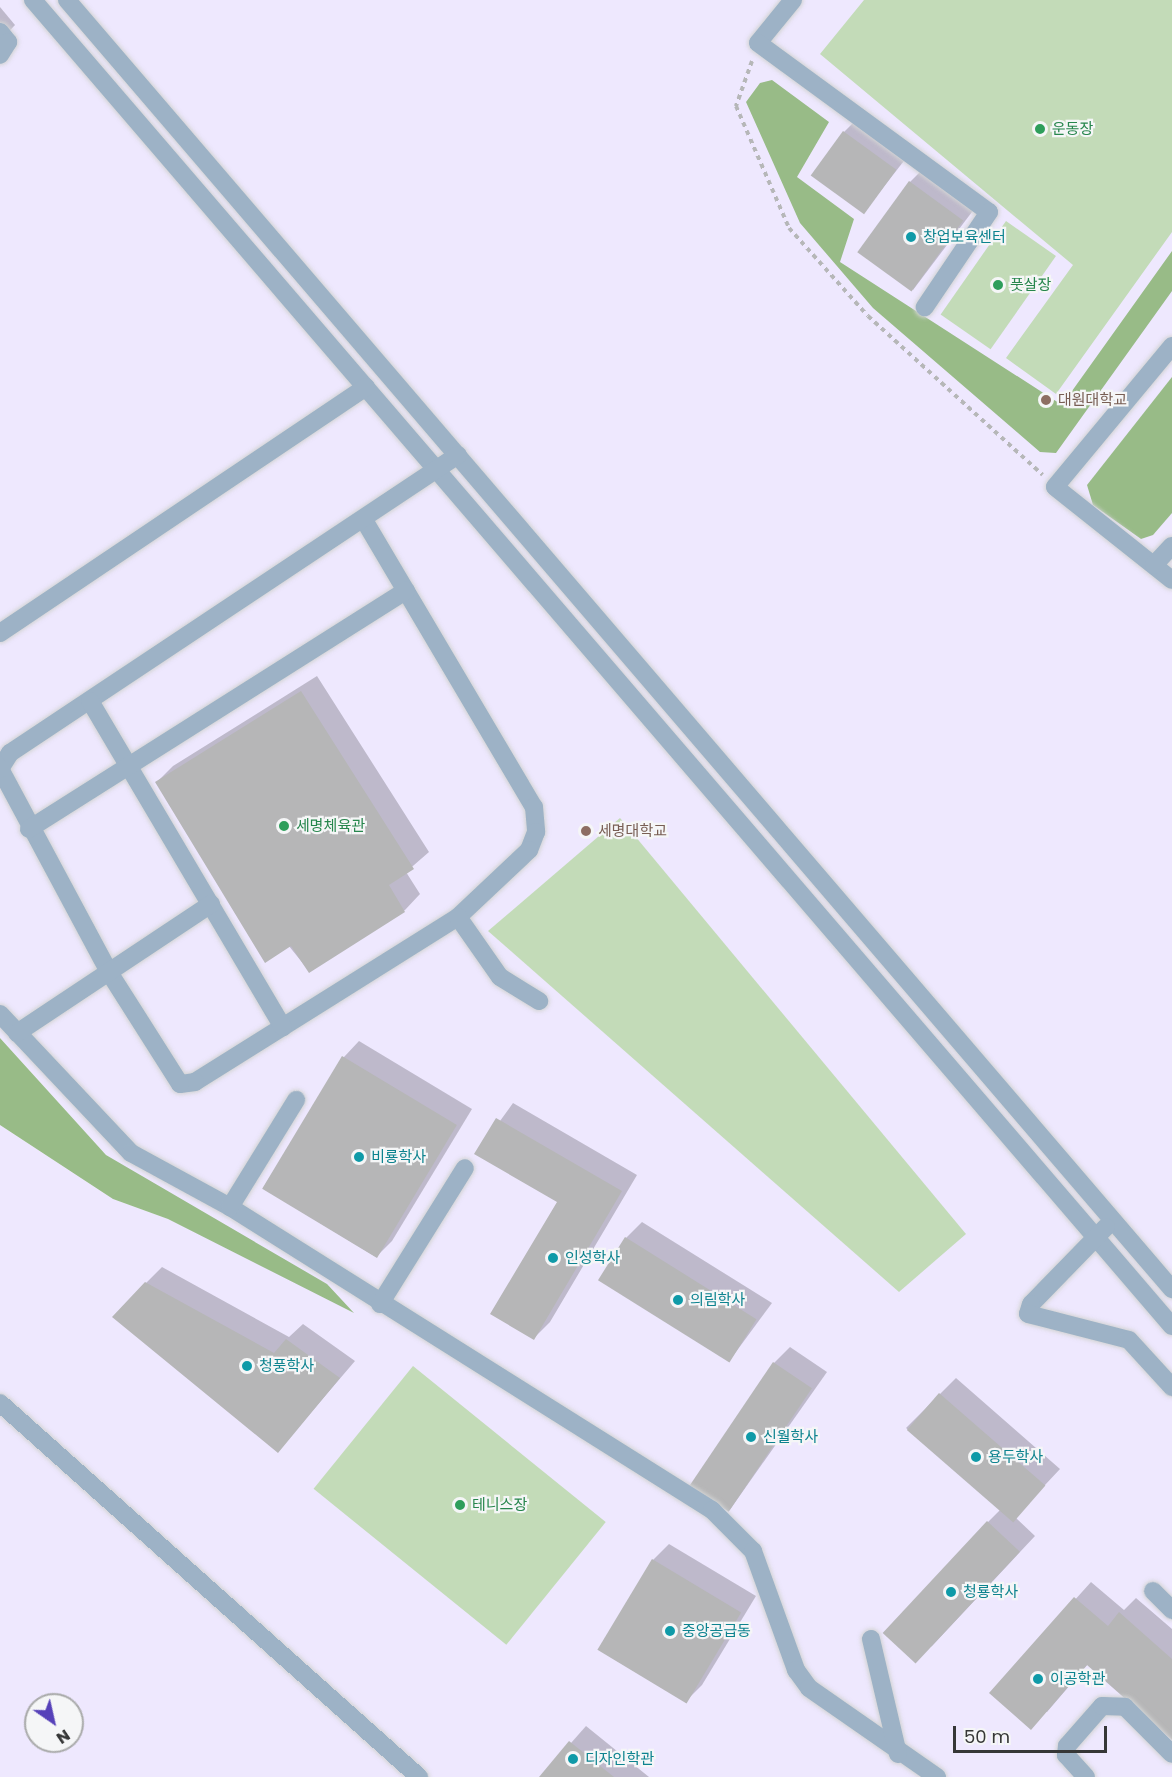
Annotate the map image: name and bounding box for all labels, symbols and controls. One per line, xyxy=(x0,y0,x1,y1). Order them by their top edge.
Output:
place label: 운동장 xyxy=(1052,120,1093,138)
marker: 운동장 xyxy=(1033,122,1047,136)
place label: 창업보육센터 xyxy=(923,228,1006,246)
marker: 창업보육센터 xyxy=(904,230,918,244)
place label: 풋살장 xyxy=(1010,276,1051,294)
marker: 풋살장 xyxy=(991,278,1005,292)
place label: 대원대학교 xyxy=(1058,391,1127,409)
marker: 대원대학교 xyxy=(1039,393,1053,407)
place label: 세명체육관 xyxy=(296,817,365,835)
marker: 세명체육관 xyxy=(277,819,291,833)
place label: 세명대학교 xyxy=(598,822,667,840)
marker: 세명대학교 xyxy=(579,824,593,838)
place label: 비룡학사 xyxy=(371,1148,426,1166)
marker: 비룡학사 xyxy=(352,1150,366,1164)
place label: 인성학사 xyxy=(565,1249,620,1267)
marker: 인성학사 xyxy=(546,1251,560,1265)
place label: 의림학사 xyxy=(690,1291,745,1309)
marker: 의림학사 xyxy=(671,1293,685,1307)
place label: 청풍학사 xyxy=(259,1357,314,1375)
marker: 청풍학사 xyxy=(240,1359,254,1373)
place label: 신월학사 xyxy=(763,1428,818,1446)
marker: 신월학사 xyxy=(744,1430,758,1444)
place label: 용두학사 xyxy=(988,1448,1043,1466)
marker: 용두학사 xyxy=(969,1450,983,1464)
place label: 테니스장 xyxy=(472,1496,527,1514)
marker: 테니스장 xyxy=(453,1498,467,1512)
place label: 청룡학사 xyxy=(963,1583,1018,1601)
marker: 청룡학사 xyxy=(944,1585,958,1599)
place label: 중앙공급동 xyxy=(682,1622,751,1640)
marker: 중앙공급동 xyxy=(663,1624,677,1638)
place label: 이공학관 xyxy=(1050,1670,1105,1688)
marker: 이공학관 xyxy=(1031,1672,1045,1686)
north arrow xyxy=(24,1693,84,1753)
scale bar xyxy=(956,1714,1110,1752)
text: N xyxy=(52,1724,75,1750)
text: 50 m xyxy=(964,1724,1010,1749)
place label: 디자인학관 xyxy=(585,1750,654,1768)
marker: 디자인학관 xyxy=(566,1752,580,1766)

